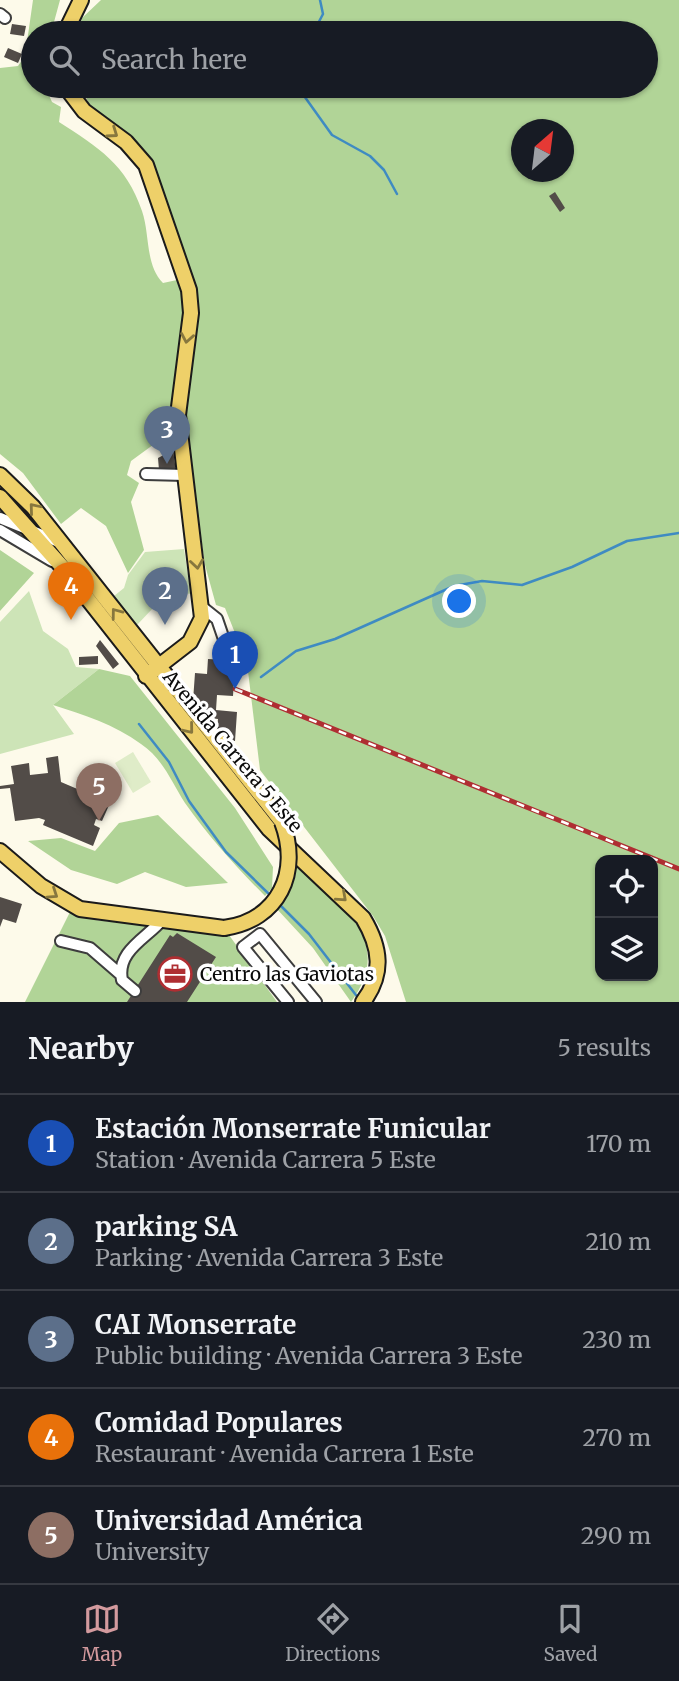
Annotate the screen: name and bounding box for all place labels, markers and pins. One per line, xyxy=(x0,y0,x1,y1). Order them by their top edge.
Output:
pin: 3 xyxy=(144,406,190,464)
pin: 4 xyxy=(48,562,94,620)
pin: 2 xyxy=(142,567,188,625)
pin: 1 xyxy=(212,631,258,689)
pin: 5 xyxy=(76,763,122,821)
office icon: Centro las Gaviotas xyxy=(156,955,194,993)
place label: Centro las Gaviotas xyxy=(200,962,374,986)

